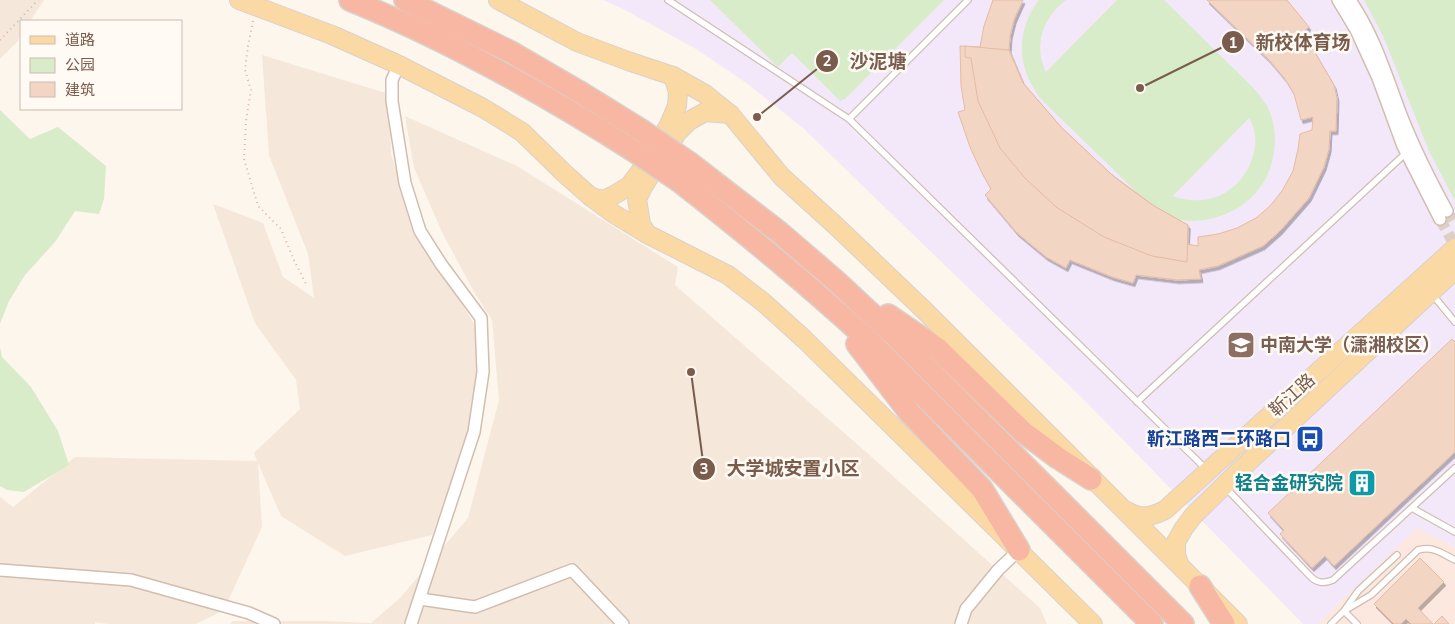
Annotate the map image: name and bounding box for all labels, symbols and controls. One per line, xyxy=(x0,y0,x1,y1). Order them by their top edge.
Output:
legend xyxy=(20,20,182,110)
callout: 新校体育场 xyxy=(1220,25,1360,59)
text: 道路 xyxy=(65,30,95,50)
text: 新校体育场 xyxy=(1255,30,1351,56)
text: 1 xyxy=(1228,33,1238,53)
callout: 沙泥塘 xyxy=(814,44,916,78)
text: 沙泥塘 xyxy=(849,49,907,75)
text: 2 xyxy=(822,51,832,71)
text: 公园 xyxy=(65,55,95,75)
text: 建筑 xyxy=(65,80,95,100)
school or university icon: 中南大学（潇湘校区） xyxy=(1226,330,1256,360)
place label: 中南大学（潇湘校区） xyxy=(1260,333,1440,357)
street label: 靳江路 xyxy=(1264,368,1320,422)
bus stop icon: 靳江路西二环路口 xyxy=(1295,424,1325,454)
place label: 靳江路西二环路口 xyxy=(1147,427,1291,451)
callout: 大学城安置小区 xyxy=(692,452,870,486)
text: 大学城安置小区 xyxy=(726,456,860,482)
text: 3 xyxy=(699,459,709,479)
building icon: 轻合金研究院 xyxy=(1347,468,1377,498)
place label: 轻合金研究院 xyxy=(1235,471,1343,495)

